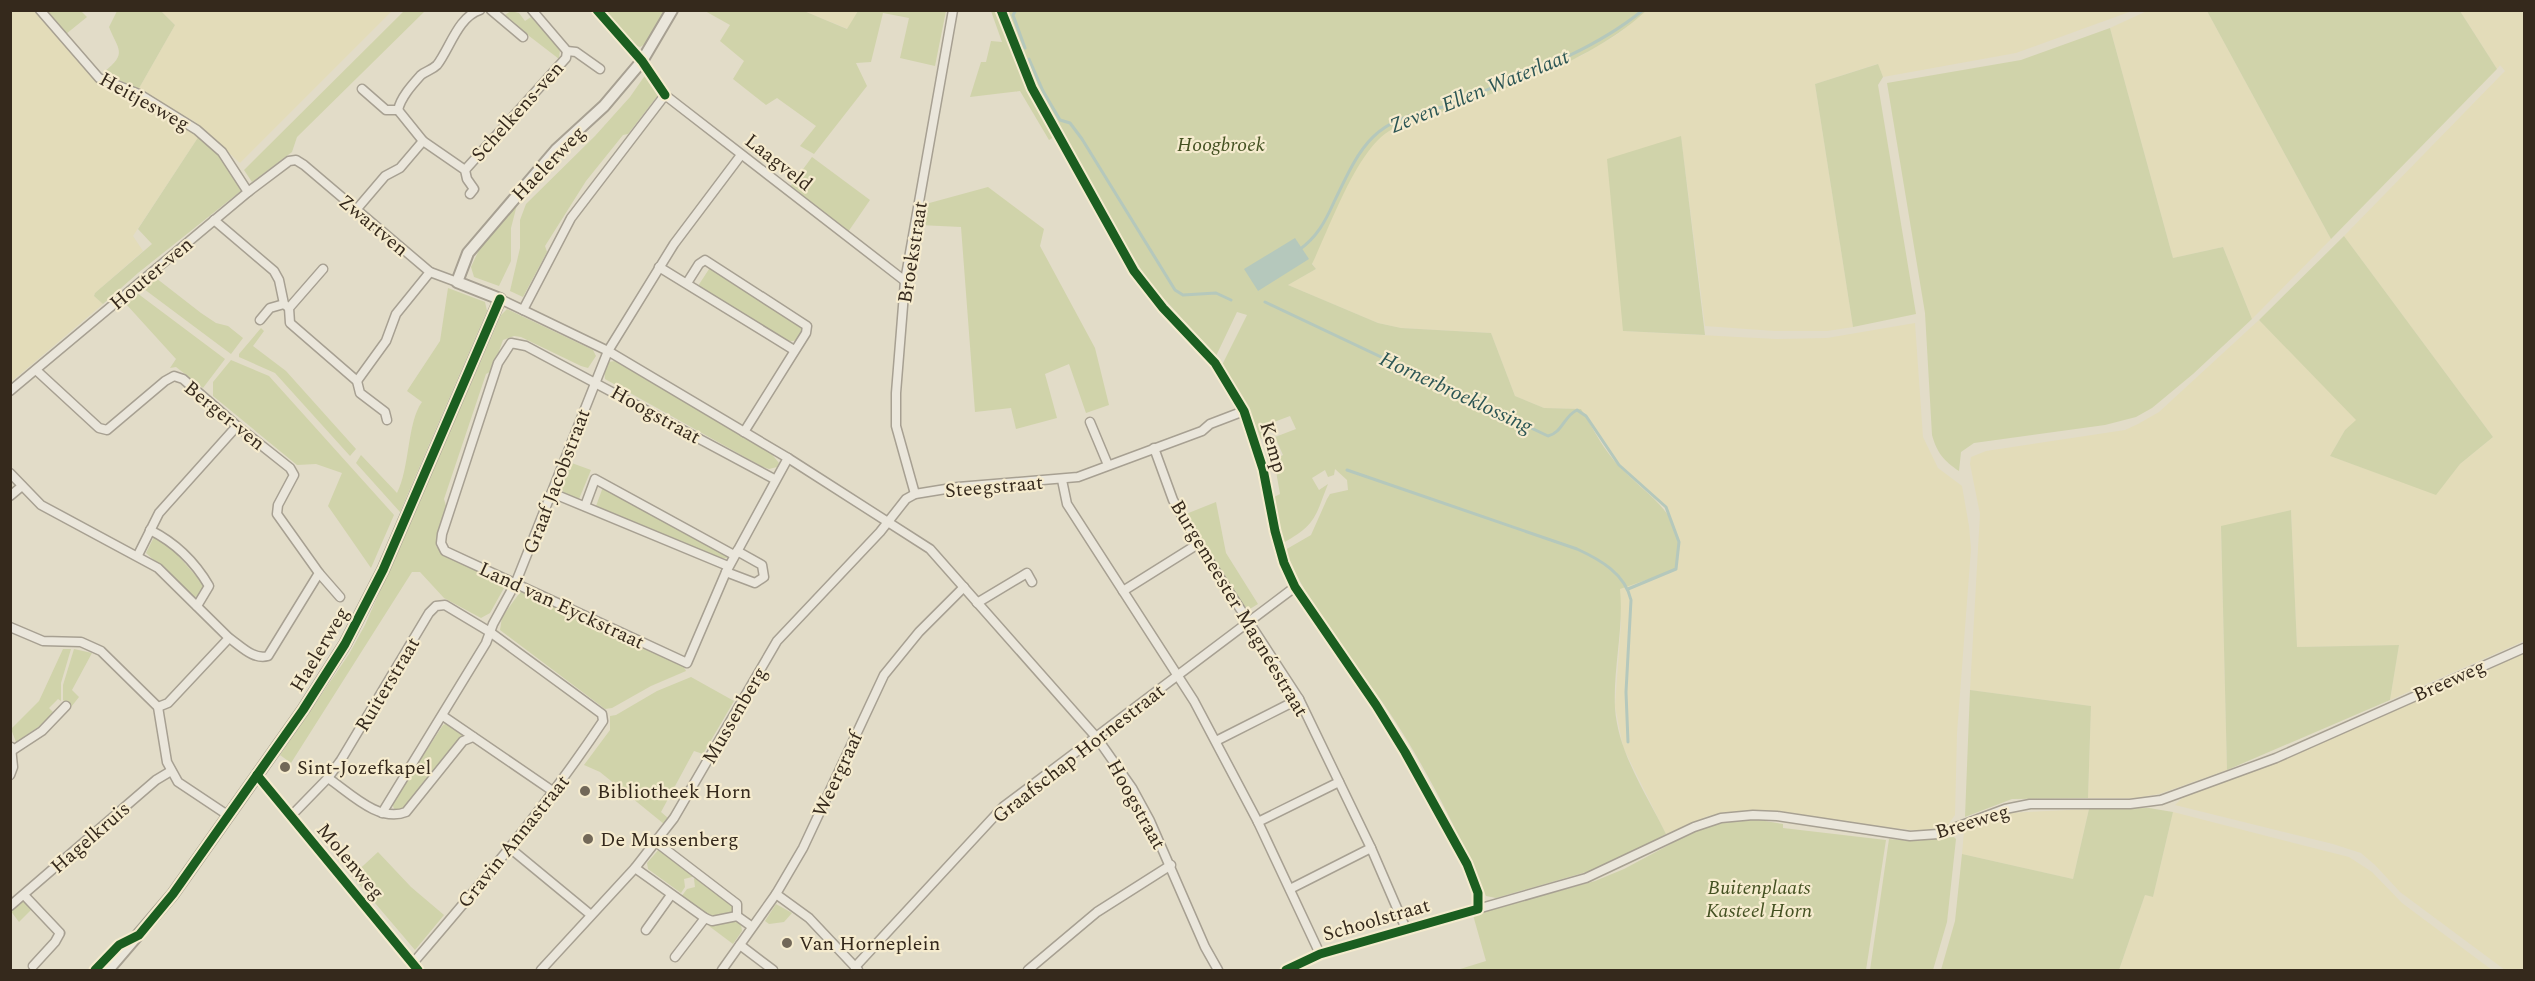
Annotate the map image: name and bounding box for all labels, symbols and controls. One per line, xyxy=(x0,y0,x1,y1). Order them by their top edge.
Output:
water label: Zeven Ellen Waterlaat xyxy=(1385,41,1574,143)
street label: Schelkens-ven xyxy=(464,55,571,169)
street label: Heitjesweg xyxy=(94,65,195,139)
street label: Haelerweg xyxy=(505,119,592,208)
street label: Laagveld xyxy=(738,127,819,199)
park label: Hoogbroek xyxy=(1177,130,1266,160)
street label: Zwartven xyxy=(332,187,415,264)
street label: Broekstraat xyxy=(890,199,936,305)
street label: Houter-ven xyxy=(103,230,200,318)
water label: Hornerbroeklossing xyxy=(1374,343,1538,443)
street label: Berger-ven xyxy=(177,373,272,458)
street label: Hoogstraat xyxy=(605,378,706,452)
street label: Graaf Jacobstraat xyxy=(515,404,598,558)
street label: Kemp xyxy=(1251,418,1295,477)
street label: Steegstraat xyxy=(944,468,1044,506)
street label: Burgemeester Magnéestraat xyxy=(1162,494,1316,723)
street label: Land van Eyckstraat xyxy=(474,554,649,657)
street label: Haelerweg xyxy=(283,601,357,698)
street label: Ruiterstraat xyxy=(348,631,428,738)
street label: Breeweg xyxy=(2409,652,2490,710)
street label: Mussenberg xyxy=(695,661,775,770)
street label: Graafschap Hornestraat xyxy=(986,677,1172,831)
street label: Weergraaf xyxy=(805,725,872,822)
place label: Sint-Jozefkapel xyxy=(297,753,431,783)
street label: Hoogstraat xyxy=(1099,754,1173,855)
marker: Sint-Jozefkapel xyxy=(278,760,292,774)
street label: Gravin Annastraat xyxy=(450,768,577,915)
place label: Bibliotheek Horn xyxy=(597,777,751,807)
marker: Bibliotheek Horn xyxy=(578,784,592,798)
street label: Hagelkruis xyxy=(44,794,137,881)
street label: Breeweg xyxy=(1932,796,2013,847)
street label: Molenweg xyxy=(309,817,391,907)
place label: De Mussenberg xyxy=(600,825,739,855)
marker: De Mussenberg xyxy=(581,832,595,846)
park label: Buitenplaats Kasteel Horn xyxy=(1706,873,1813,926)
street label: Schoolstraat xyxy=(1319,890,1433,950)
place label: Van Horneplein xyxy=(799,929,940,959)
marker: Van Horneplein xyxy=(780,936,794,950)

